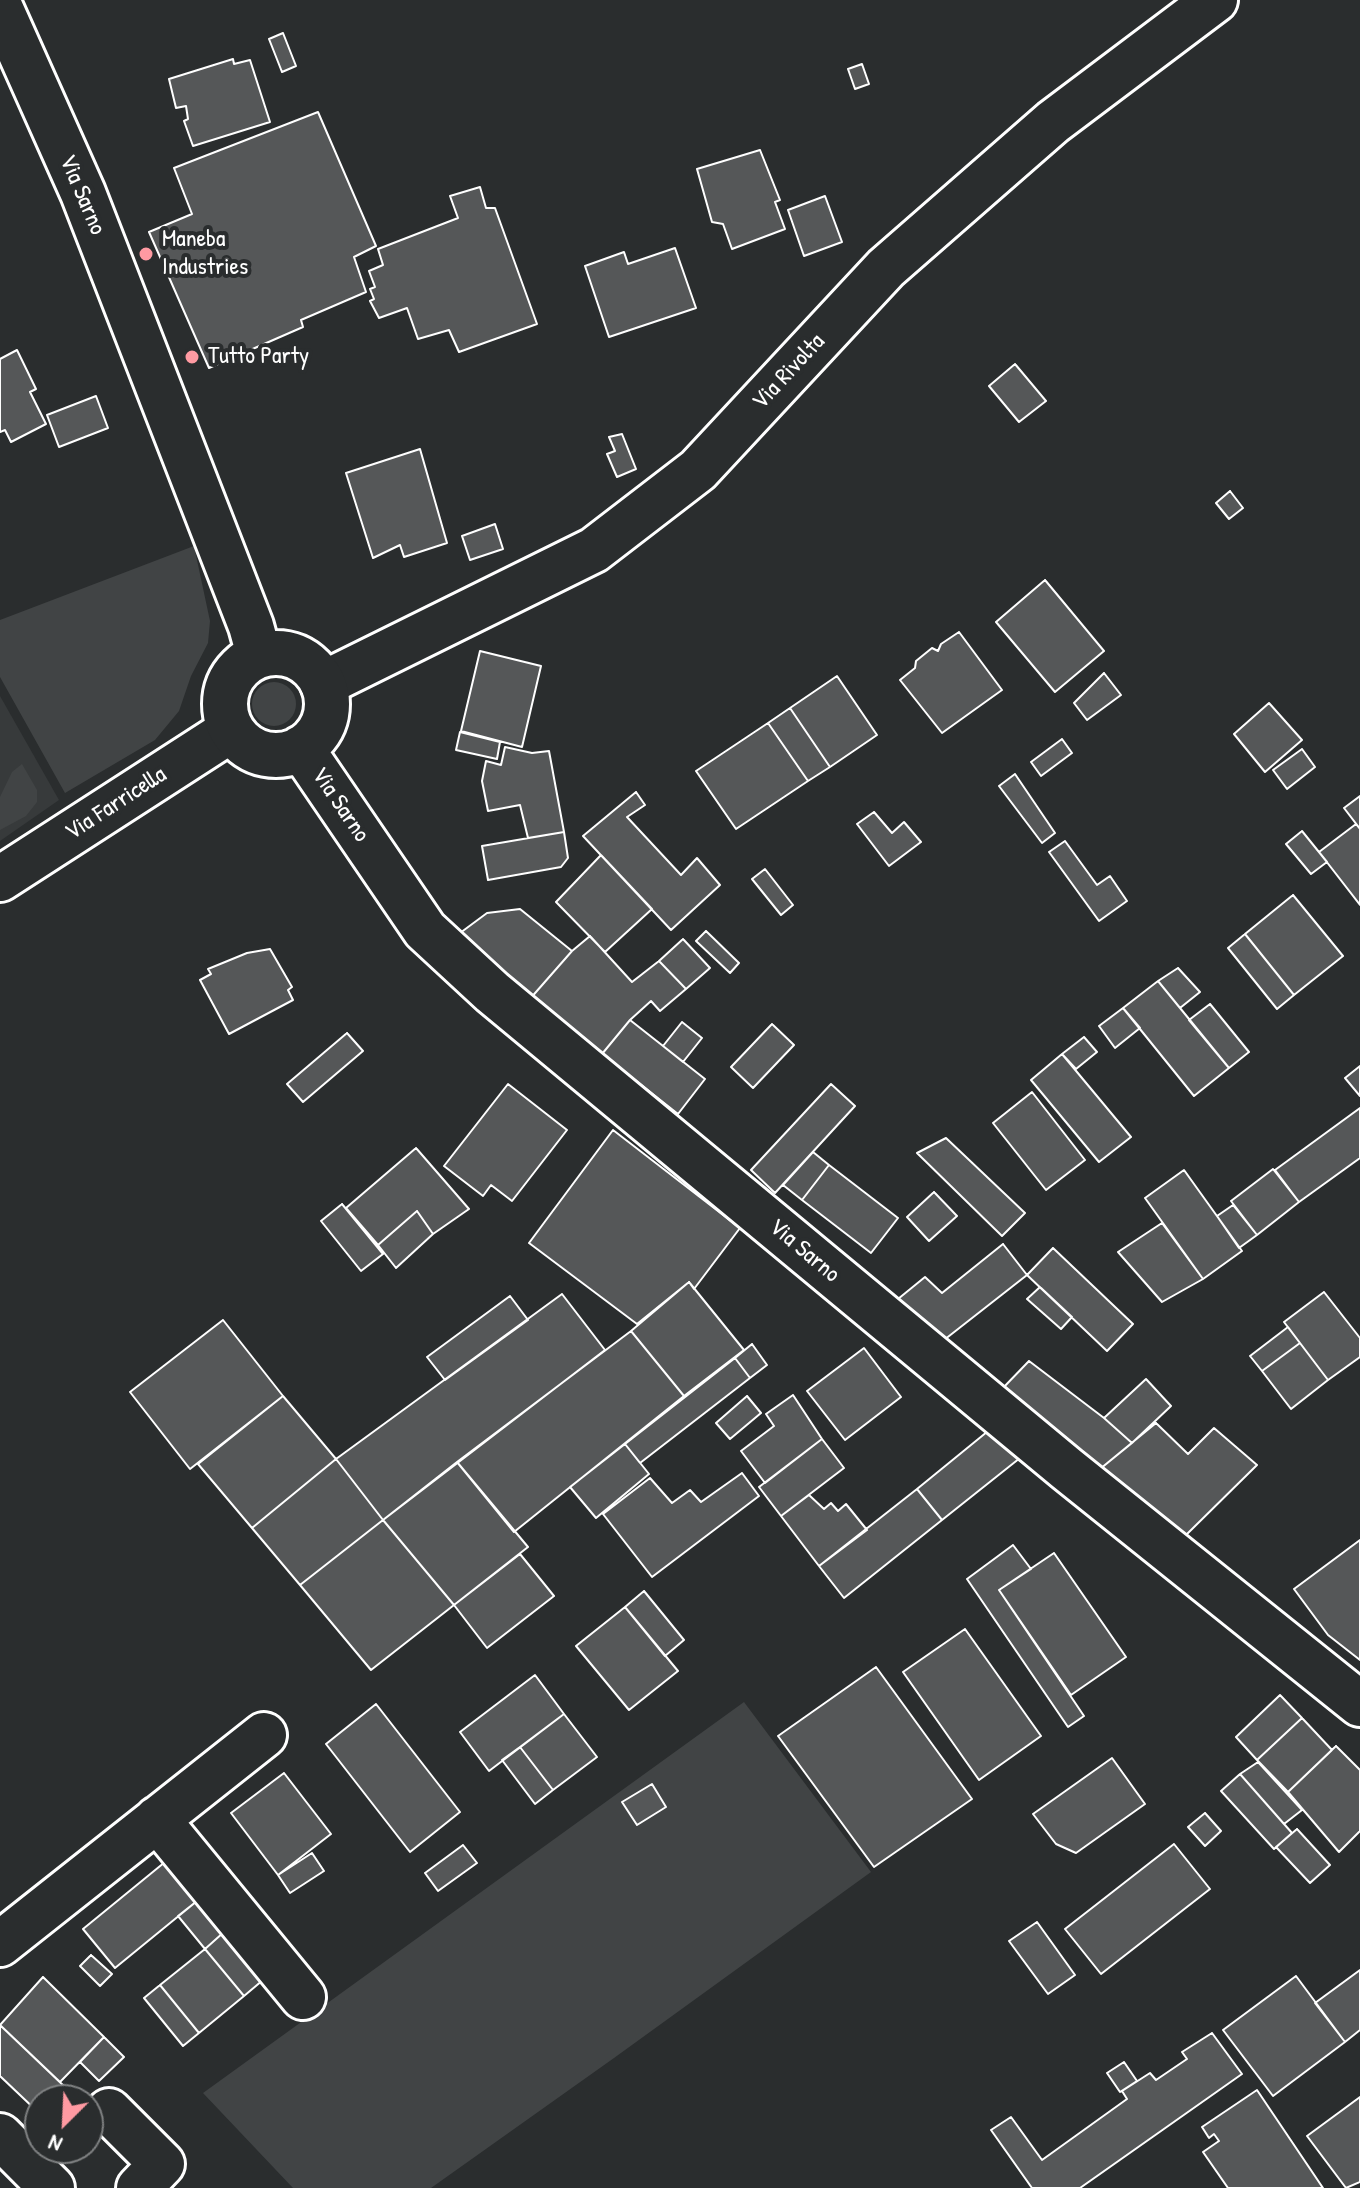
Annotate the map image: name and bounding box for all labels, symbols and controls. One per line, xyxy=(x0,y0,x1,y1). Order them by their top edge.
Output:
street label: Via Sarno xyxy=(52,151,112,239)
place label: Maneba Industries xyxy=(162,226,248,282)
marker: Maneba Industries xyxy=(137,245,155,263)
street label: Via Rivolta xyxy=(747,328,831,416)
place label: Tutto Party xyxy=(208,343,309,371)
marker: Tutto Party xyxy=(183,348,201,366)
street label: Via Farricella xyxy=(60,761,172,847)
street label: Via Sarno xyxy=(305,762,375,848)
street label: Via Sarno xyxy=(763,1213,845,1289)
north arrow xyxy=(24,2084,104,2164)
text: N xyxy=(44,2128,67,2160)

